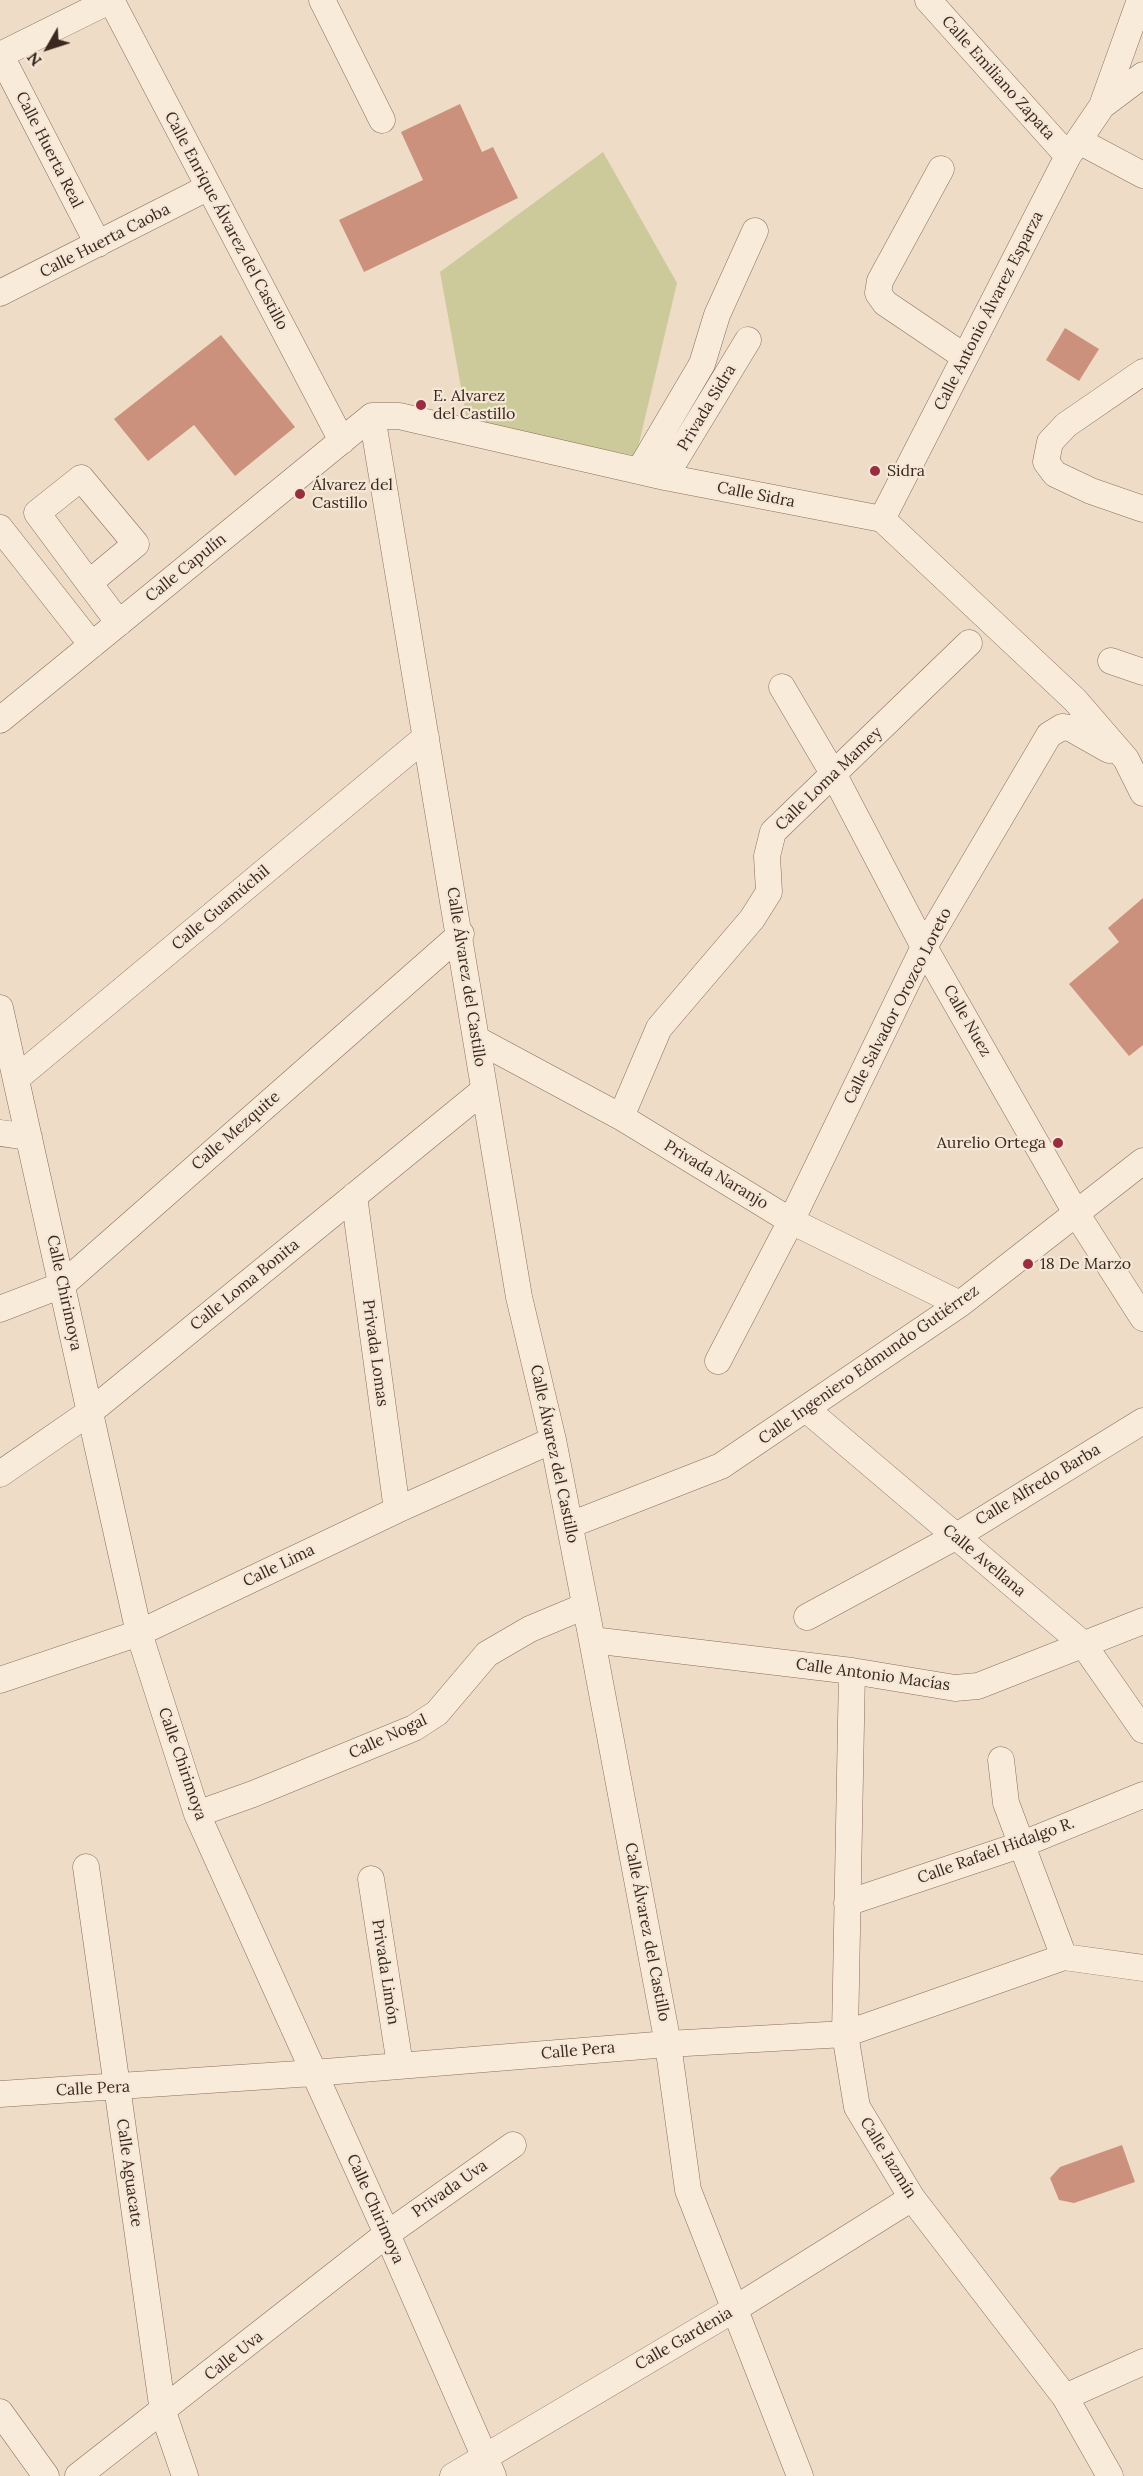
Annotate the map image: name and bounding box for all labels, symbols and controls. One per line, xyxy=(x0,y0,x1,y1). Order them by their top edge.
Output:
street label: Calle Emiliano Zapata xyxy=(937,12,1059,144)
north arrow xyxy=(18,18,78,78)
text: N xyxy=(22,48,46,70)
street label: Calle Huerta Real xyxy=(11,88,87,212)
street label: Calle Enrique Álvarez del Castillo xyxy=(160,109,292,333)
street label: Calle Huerta Caoba xyxy=(37,200,173,282)
street label: Calle Antonio Álvarez Esparza xyxy=(930,208,1048,414)
street label: Privada Sidra xyxy=(674,361,740,455)
place label: E. Alvarez del Castillo xyxy=(433,386,515,424)
marker: E. Alvarez del Castillo xyxy=(414,398,428,412)
place label: Sidra xyxy=(887,461,925,481)
marker: Sidra xyxy=(868,464,882,478)
place label: Álvarez del Castillo xyxy=(312,475,393,513)
street label: Calle Sidra xyxy=(715,478,797,512)
marker: Álvarez del Castillo xyxy=(293,487,307,501)
street label: Calle Capulín xyxy=(142,530,230,606)
street label: Calle Loma Mamey xyxy=(772,723,886,835)
street label: Calle Guamúchil xyxy=(168,861,274,955)
street label: Calle Álvarez del Castillo xyxy=(442,886,490,1068)
street label: Calle Salvador Orozco Loreto xyxy=(840,905,956,1107)
street label: Calle Nuez xyxy=(939,982,995,1060)
street label: Calle Mezquite xyxy=(188,1087,284,1175)
place label: Aurelio Ortega xyxy=(937,1133,1046,1153)
street label: Privada Naranjo xyxy=(661,1136,771,1214)
marker: Aurelio Ortega xyxy=(1051,1136,1065,1150)
street label: Calle Chirimoya xyxy=(42,1233,86,1353)
street label: Calle Loma Bonita xyxy=(187,1235,303,1335)
place label: 18 De Marzo xyxy=(1040,1254,1131,1274)
marker: 18 De Marzo xyxy=(1021,1257,1035,1271)
street label: Calle Ingeniero Edmundo Gutiérrez xyxy=(755,1281,983,1449)
street label: Privada Lomas xyxy=(358,1298,392,1408)
street label: Calle Álvarez del Castillo xyxy=(526,1363,582,1545)
street label: Calle Alfredo Barba xyxy=(972,1440,1104,1530)
street label: Calle Avellana xyxy=(939,1521,1029,1601)
street label: Calle Lima xyxy=(240,1540,318,1592)
street label: Calle Antonio Macías xyxy=(795,1655,951,1695)
street label: Calle Chirimoya xyxy=(154,1705,210,1823)
street label: Calle Nogal xyxy=(346,1711,430,1763)
street label: Calle Rafaél Hidalgo R. xyxy=(915,1814,1077,1888)
street label: Calle Álvarez del Castillo xyxy=(620,1841,674,2023)
street label: Privada Limón xyxy=(367,1918,403,2026)
street label: Calle Pera xyxy=(540,2038,616,2064)
street label: Calle Pera xyxy=(55,2077,131,2101)
street label: Calle Jazmín xyxy=(856,2114,920,2202)
street label: Calle Aguacate xyxy=(112,2118,146,2228)
street label: Calle Chirimoya xyxy=(342,2151,408,2267)
street label: Privada Uva xyxy=(409,2156,491,2222)
street label: Calle Gardenia xyxy=(632,2303,736,2375)
street label: Calle Uva xyxy=(201,2327,267,2385)

